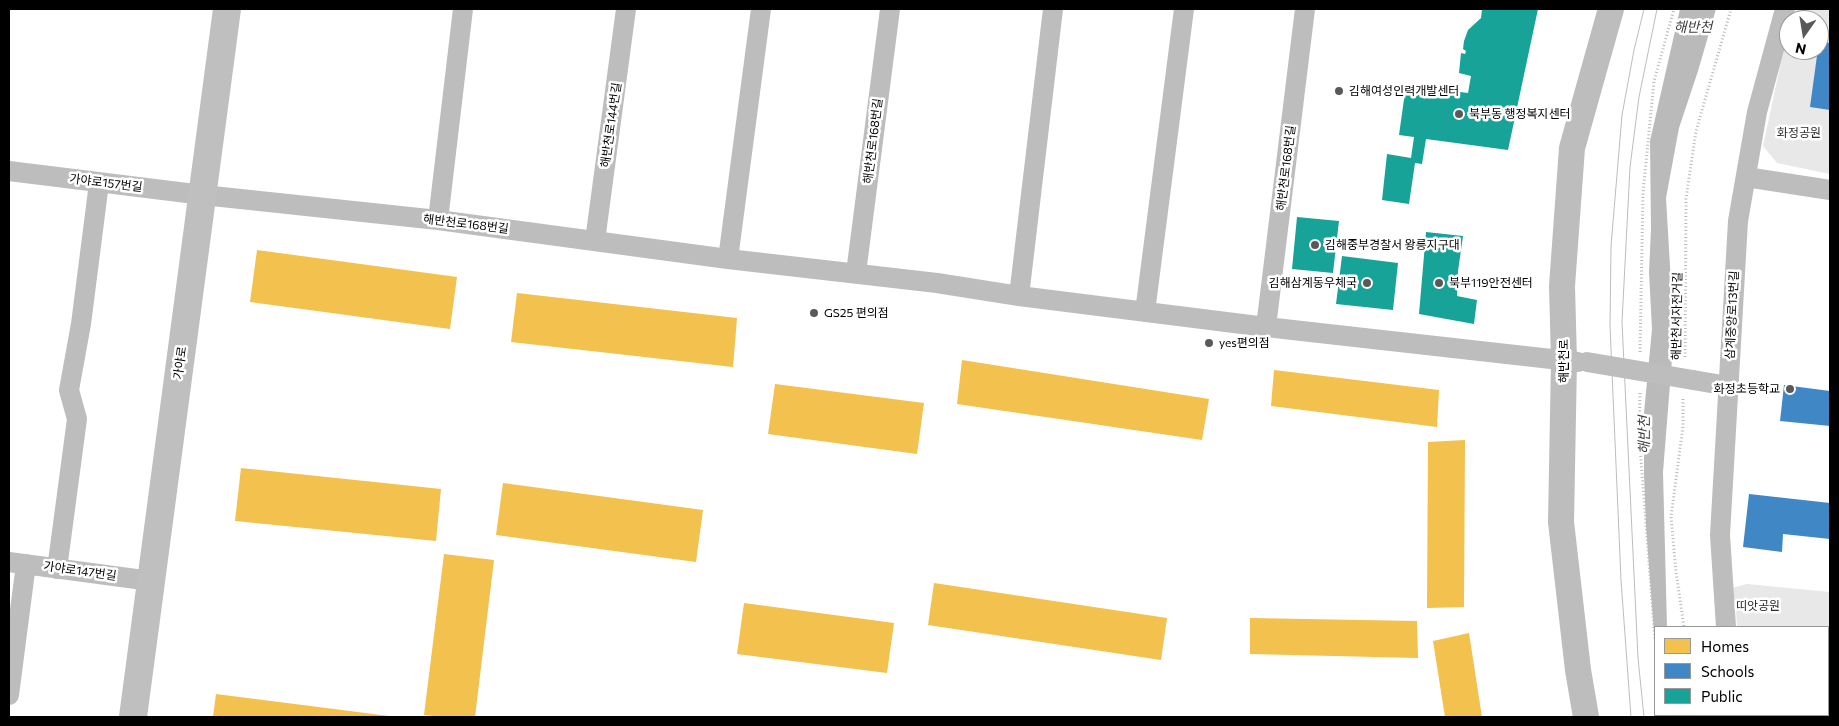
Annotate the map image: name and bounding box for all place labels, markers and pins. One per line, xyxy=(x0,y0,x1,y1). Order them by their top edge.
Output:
place label: 김해여성인력개발센터 xyxy=(1349,84,1459,98)
marker: 김해여성인력개발센터 xyxy=(1333,85,1345,97)
place label: 북부동 행정복지센터 xyxy=(1469,107,1571,121)
marker: 북부동 행정복지센터 xyxy=(1453,108,1465,120)
place label: 김해중부경찰서 왕릉지구대 xyxy=(1325,238,1460,252)
marker: 김해중부경찰서 왕릉지구대 xyxy=(1309,239,1321,251)
place label: 김해삼계동우체국 xyxy=(1269,276,1357,290)
place label: 북부119안전센터 xyxy=(1449,276,1533,290)
marker: 김해삼계동우체국 xyxy=(1361,277,1373,289)
marker: 북부119안전센터 xyxy=(1433,277,1445,289)
place label: GS25 편의점 xyxy=(824,306,889,320)
marker: GS25 편의점 xyxy=(808,307,820,319)
place label: yes편의점 xyxy=(1219,336,1270,350)
marker: yes편의점 xyxy=(1203,337,1215,349)
place label: 화정초등학교 xyxy=(1714,382,1780,396)
marker: 화정초등학교 xyxy=(1784,383,1796,395)

